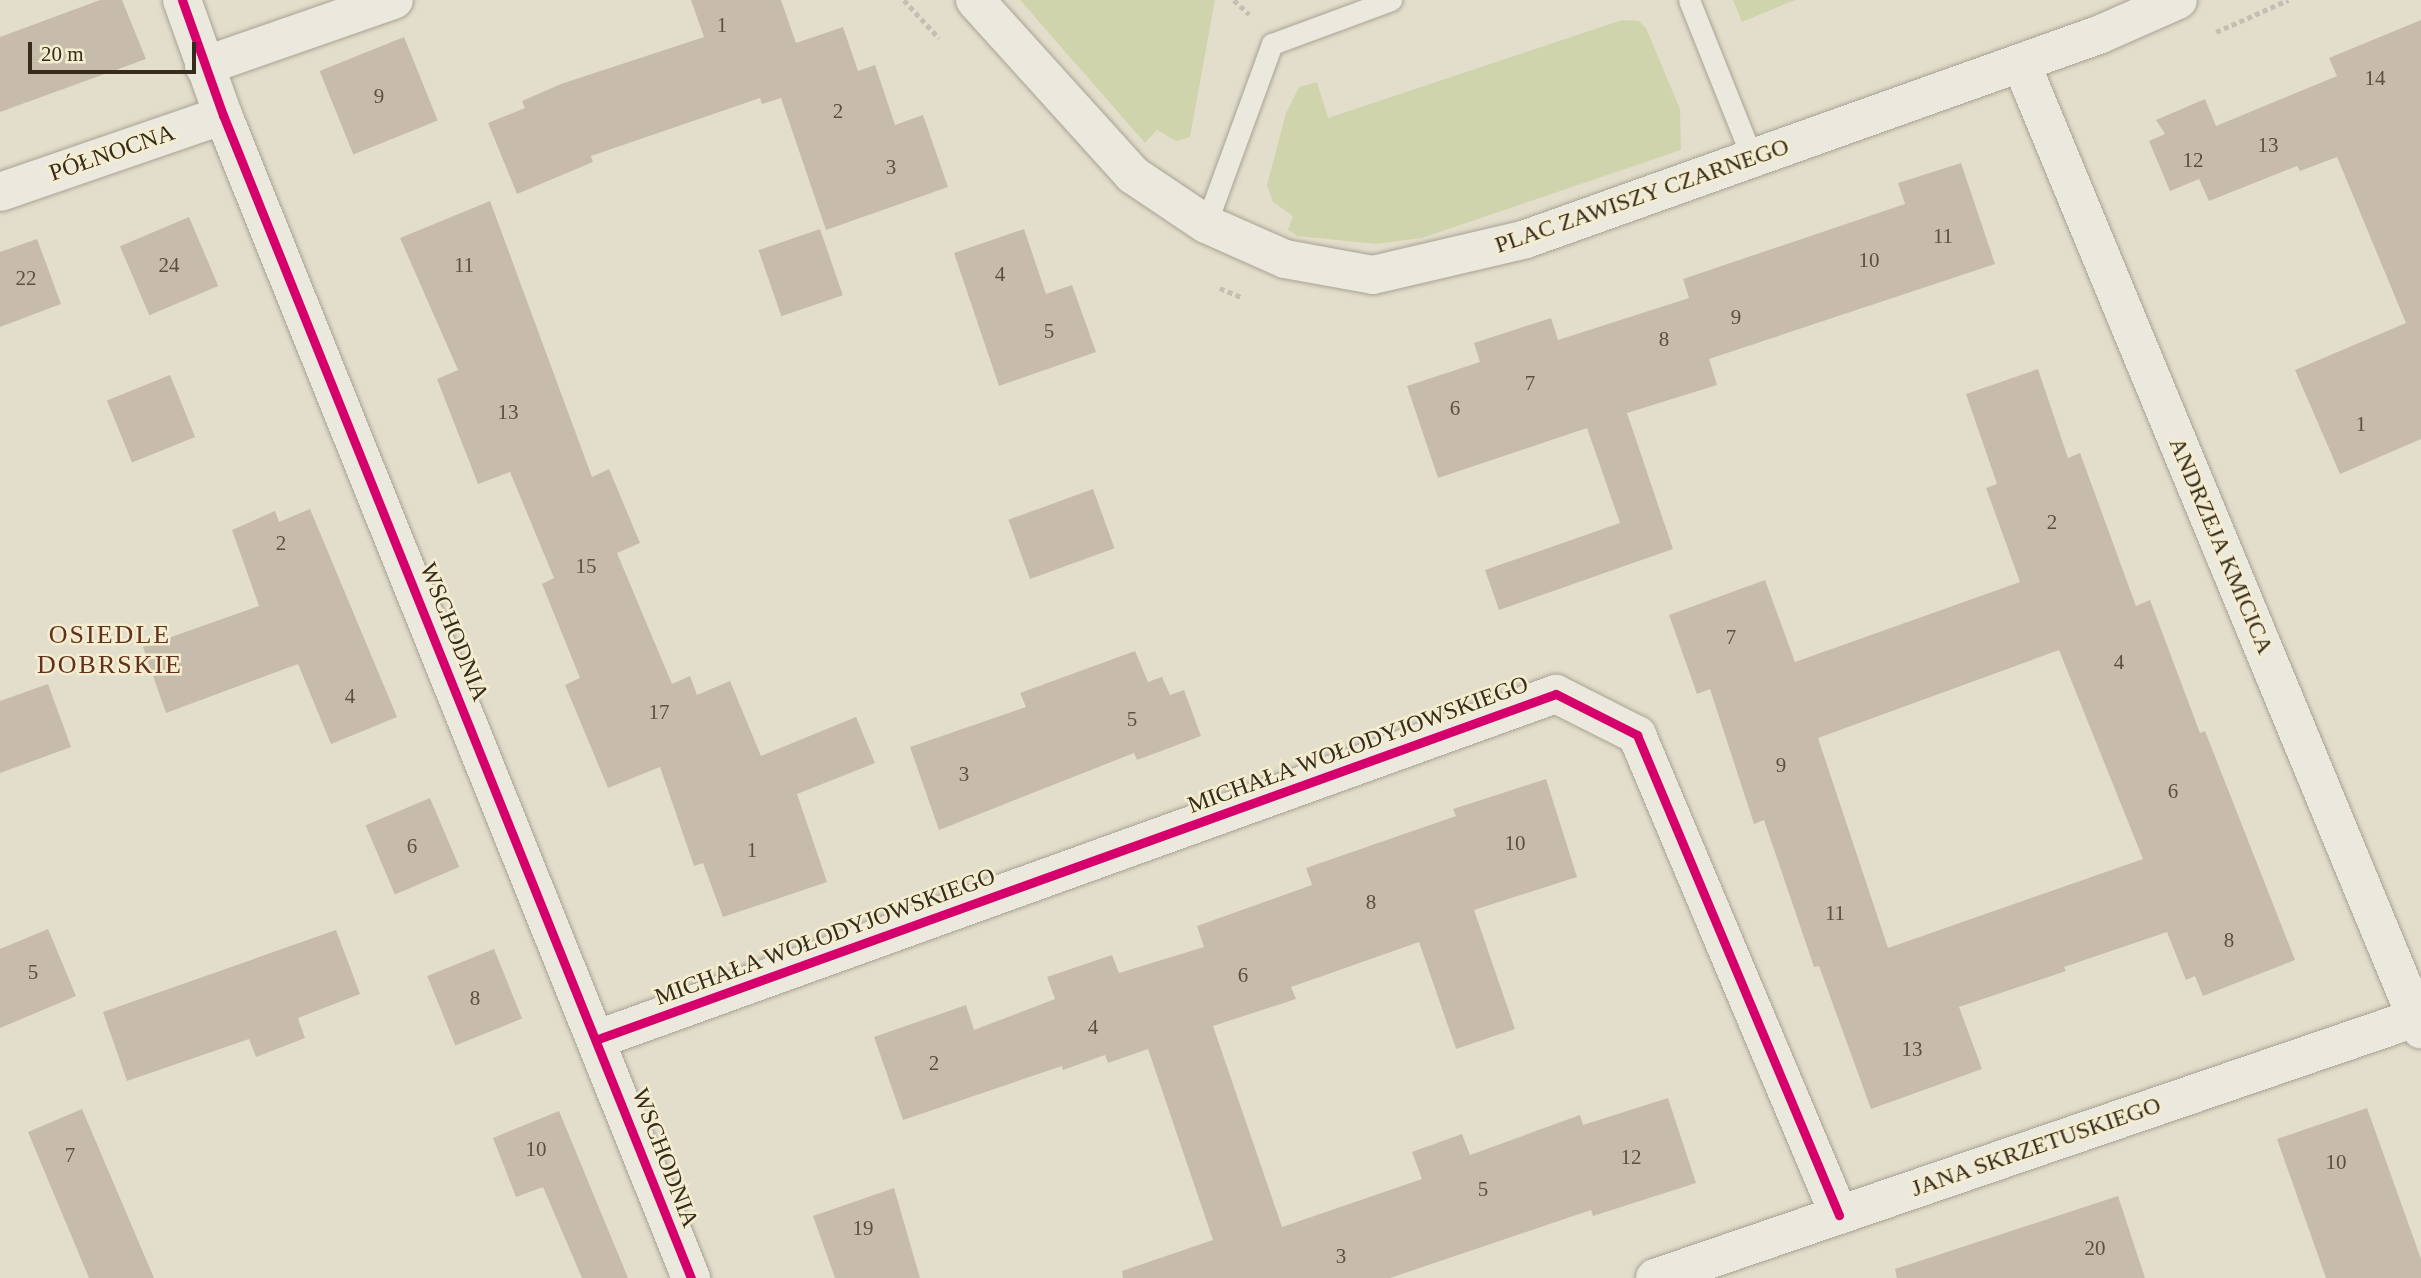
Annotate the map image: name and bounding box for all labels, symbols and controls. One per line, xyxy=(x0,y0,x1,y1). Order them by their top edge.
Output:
house number: 1 xyxy=(717,12,727,38)
scale bar xyxy=(32,28,200,72)
text: 20 m xyxy=(41,42,84,66)
house number: 14 xyxy=(2364,65,2386,91)
house number: 9 xyxy=(374,83,384,109)
house number: 2 xyxy=(833,98,843,124)
street label: PÓŁNOCNA xyxy=(46,118,178,188)
street label: PLAC ZAWISZY CZARNEGO xyxy=(1491,132,1793,260)
house number: 13 xyxy=(2258,132,2278,158)
house number: 12 xyxy=(2182,147,2204,173)
house number: 3 xyxy=(886,154,896,180)
house number: 11 xyxy=(1933,223,1953,249)
house number: 10 xyxy=(1858,247,1880,273)
house number: 24 xyxy=(158,252,180,278)
house number: 11 xyxy=(454,252,474,278)
house number: 4 xyxy=(995,261,1005,287)
house number: 22 xyxy=(16,265,36,291)
house number: 9 xyxy=(1731,304,1741,330)
house number: 5 xyxy=(1044,318,1054,344)
house number: 8 xyxy=(1659,326,1669,352)
house number: 7 xyxy=(1525,370,1535,396)
house number: 6 xyxy=(1450,395,1460,421)
house number: 13 xyxy=(498,399,518,425)
house number: 1 xyxy=(2356,411,2366,437)
street label: ANDRZEJA KMICICA xyxy=(2162,433,2280,659)
house number: 2 xyxy=(2047,509,2057,535)
house number: 2 xyxy=(276,530,286,556)
house number: 15 xyxy=(576,553,596,579)
street label: WSCHODNIA xyxy=(413,559,495,705)
district label: OSIEDLE DOBRSKIE xyxy=(38,619,182,680)
house number: 7 xyxy=(1726,624,1736,650)
house number: 4 xyxy=(2114,649,2124,675)
street label: MICHAŁA WOŁODYJOWSKIEGO xyxy=(1183,670,1533,820)
house number: 4 xyxy=(345,683,355,709)
house number: 17 xyxy=(648,699,670,725)
house number: 5 xyxy=(1127,706,1137,732)
house number: 9 xyxy=(1776,752,1786,778)
house number: 3 xyxy=(959,761,969,787)
house number: 6 xyxy=(2168,778,2178,804)
house number: 10 xyxy=(1504,830,1526,856)
house number: 6 xyxy=(407,833,417,859)
house number: 1 xyxy=(747,837,757,863)
street label: MICHAŁA WOŁODYJOWSKIEGO xyxy=(650,862,1000,1012)
house number: 8 xyxy=(1366,889,1376,915)
house number: 11 xyxy=(1825,900,1845,926)
house number: 8 xyxy=(2224,927,2234,953)
house number: 5 xyxy=(28,959,38,985)
house number: 6 xyxy=(1238,962,1248,988)
house number: 8 xyxy=(470,985,480,1011)
house number: 4 xyxy=(1088,1014,1098,1040)
house number: 13 xyxy=(1902,1036,1923,1062)
house number: 2 xyxy=(929,1050,939,1076)
street label: WSCHODNIA xyxy=(625,1084,705,1232)
street label: JANA SKRZETUSKIEGO xyxy=(1907,1091,2165,1203)
house number: 10 xyxy=(526,1136,546,1162)
house number: 7 xyxy=(65,1142,75,1168)
house number: 12 xyxy=(1620,1144,1642,1170)
house number: 10 xyxy=(2326,1149,2346,1175)
house number: 5 xyxy=(1478,1176,1488,1202)
house number: 19 xyxy=(852,1215,874,1241)
house number: 20 xyxy=(2084,1235,2106,1261)
house number: 3 xyxy=(1336,1243,1346,1269)

